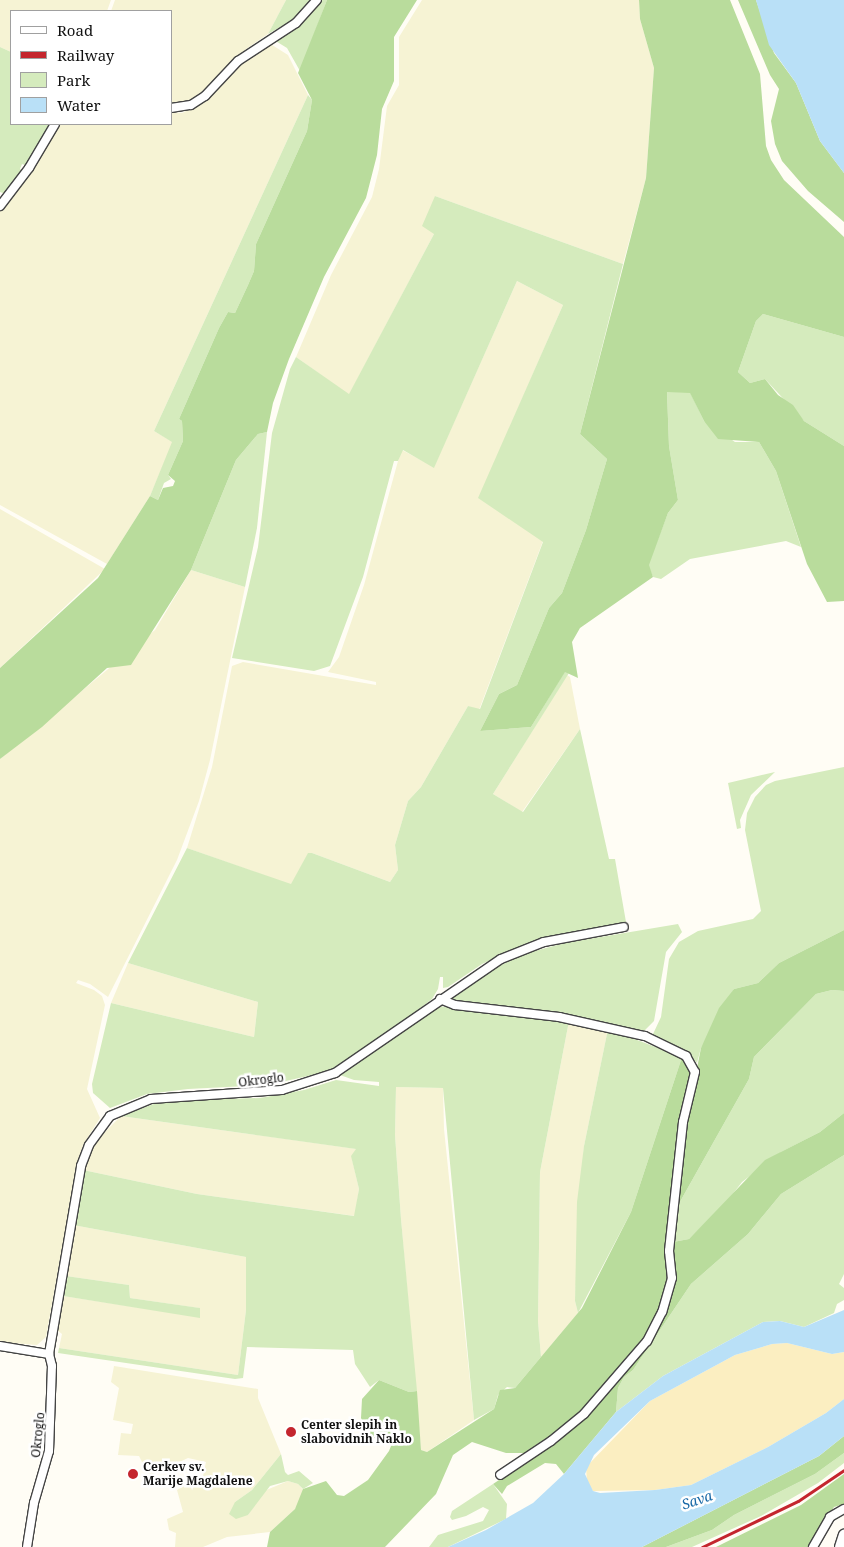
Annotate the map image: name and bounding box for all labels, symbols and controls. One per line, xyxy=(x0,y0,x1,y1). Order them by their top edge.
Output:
legend xyxy=(10,10,172,125)
text: Road xyxy=(57,20,93,40)
text: Railway xyxy=(57,45,114,65)
text: Park xyxy=(57,70,90,90)
text: Water xyxy=(57,95,100,115)
street label: Okroglo xyxy=(237,1070,285,1090)
street label: Okroglo xyxy=(28,1412,48,1458)
place label: Center slepih in slabovidnih Naklo xyxy=(301,1418,412,1446)
marker: Center slepih in slabovidnih Naklo xyxy=(285,1426,297,1438)
place label: Cerkev sv. Marije Magdalene xyxy=(143,1460,253,1488)
marker: Cerkev sv. Marije Magdalene xyxy=(127,1468,139,1480)
water label: Sava xyxy=(679,1487,715,1513)

